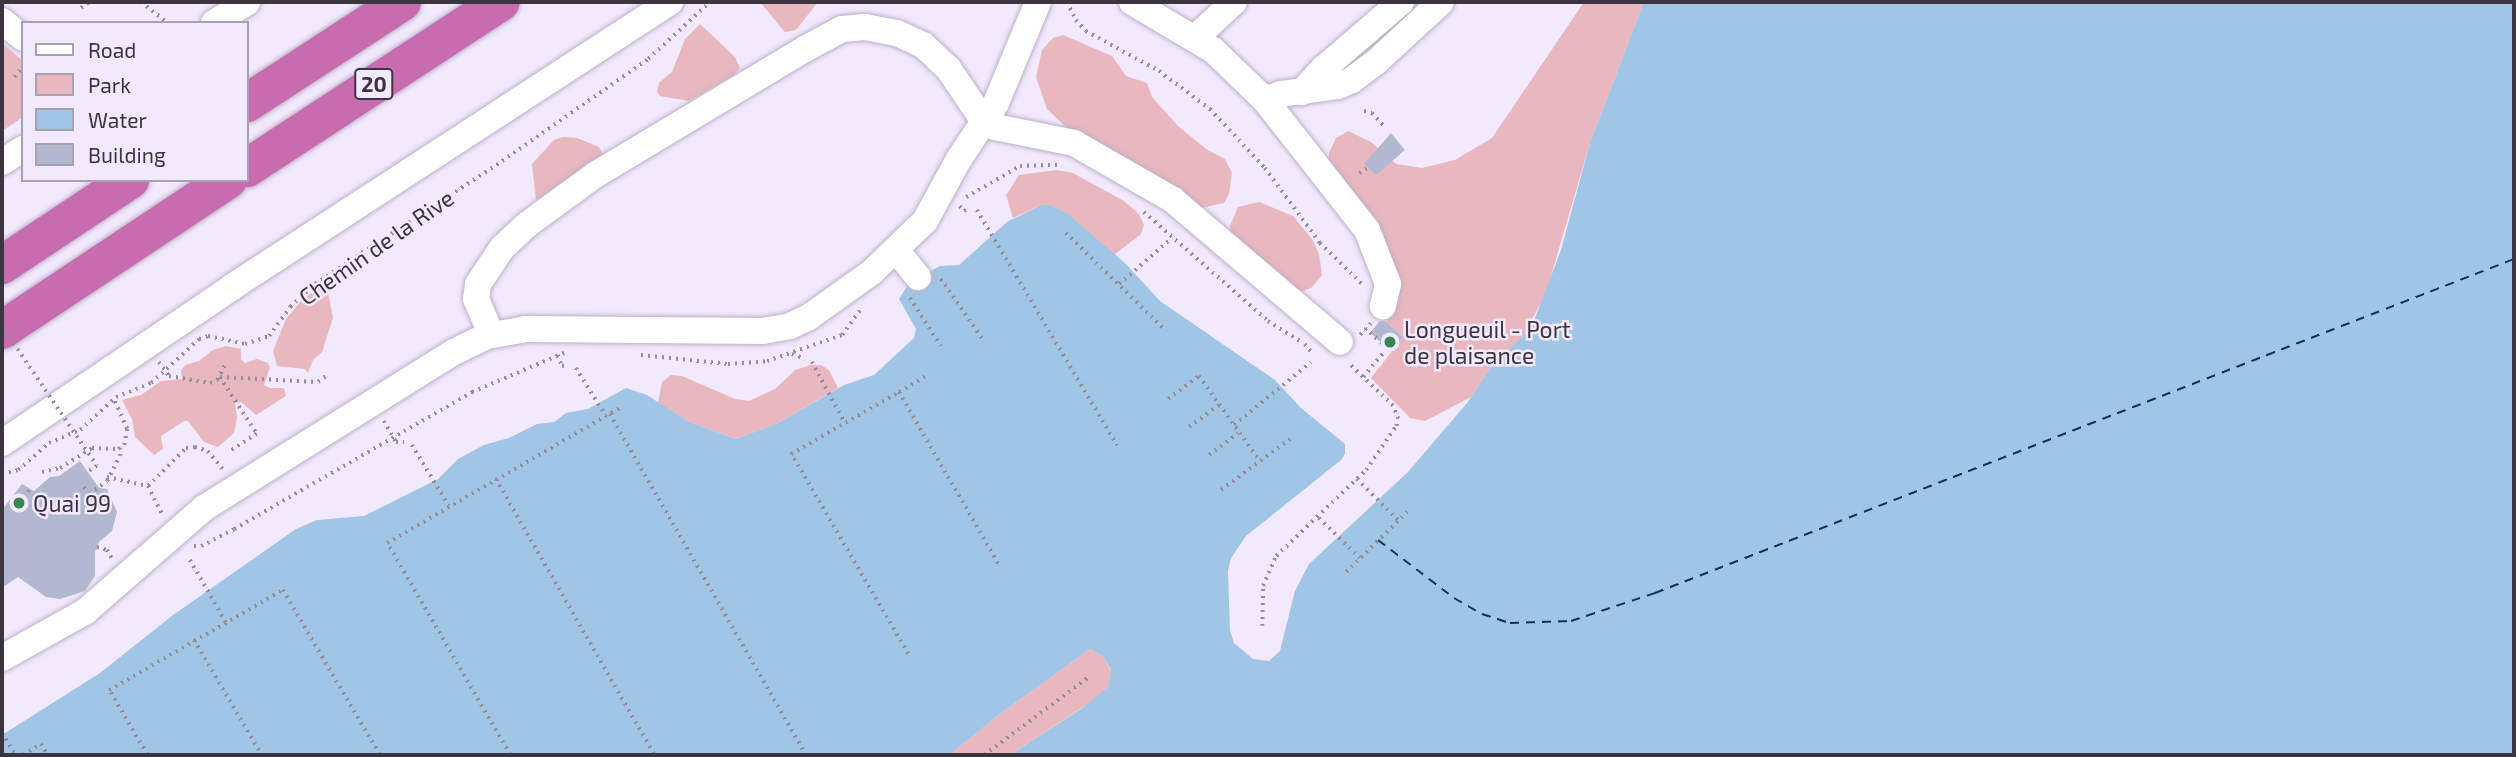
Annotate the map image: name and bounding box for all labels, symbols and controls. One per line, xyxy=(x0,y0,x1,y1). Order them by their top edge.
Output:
legend xyxy=(21,21,248,182)
text: Road xyxy=(88,37,136,62)
road number: 20 xyxy=(353,66,395,102)
text: Park xyxy=(88,72,131,97)
text: Water xyxy=(88,107,147,132)
text: Building xyxy=(88,142,166,167)
street label: Chemin de la Rive xyxy=(293,183,459,311)
place label: Longueuil - Port de plaisance xyxy=(1404,315,1571,369)
marker: Longueuil - Port de plaisance xyxy=(1382,334,1398,350)
place label: Quai 99 xyxy=(33,489,111,517)
marker: Quai 99 xyxy=(11,495,27,511)

